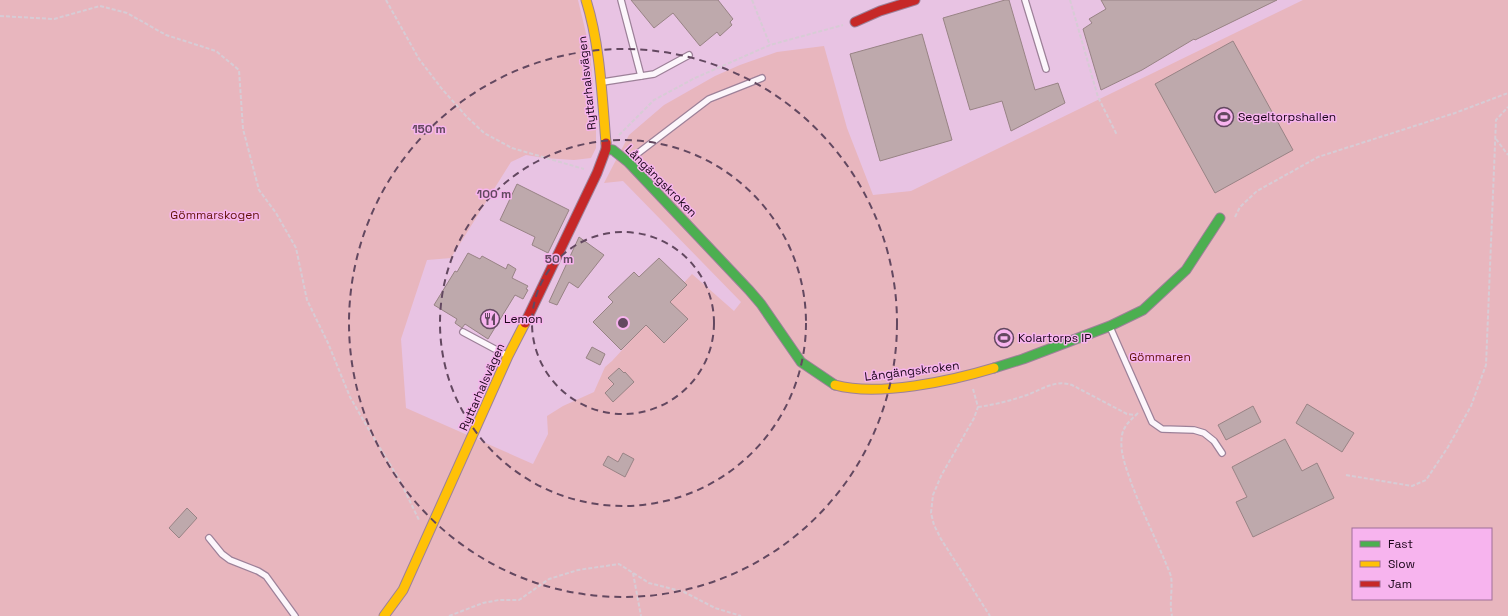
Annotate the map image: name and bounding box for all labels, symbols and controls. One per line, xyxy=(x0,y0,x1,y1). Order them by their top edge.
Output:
street label: Ryttarhalsvägen xyxy=(574,35,600,131)
sports icon: Segeltorpshallen xyxy=(1213,106,1235,128)
place label: Segeltorpshallen xyxy=(1238,109,1336,125)
text: 150 m xyxy=(412,121,446,137)
street label: Långängskroken xyxy=(622,142,700,220)
text: 100 m xyxy=(477,186,511,202)
park label: Gömmarskogen xyxy=(170,207,260,223)
text: 50 m xyxy=(545,251,573,267)
restaurant icon: Lemon xyxy=(479,308,501,330)
place label: Lemon xyxy=(504,311,543,327)
centre of rings xyxy=(616,316,630,330)
sports icon: Kolartorps IP xyxy=(993,327,1015,349)
place label: Kolartorps IP xyxy=(1018,330,1091,346)
street label: Ryttarhalsvägen xyxy=(456,341,508,433)
park label: Gömmaren xyxy=(1129,349,1191,365)
street label: Långängskroken xyxy=(864,357,960,385)
legend xyxy=(1352,528,1492,600)
text: Fast xyxy=(1388,536,1413,552)
text: Slow xyxy=(1388,556,1415,572)
text: Jam xyxy=(1388,576,1412,592)

